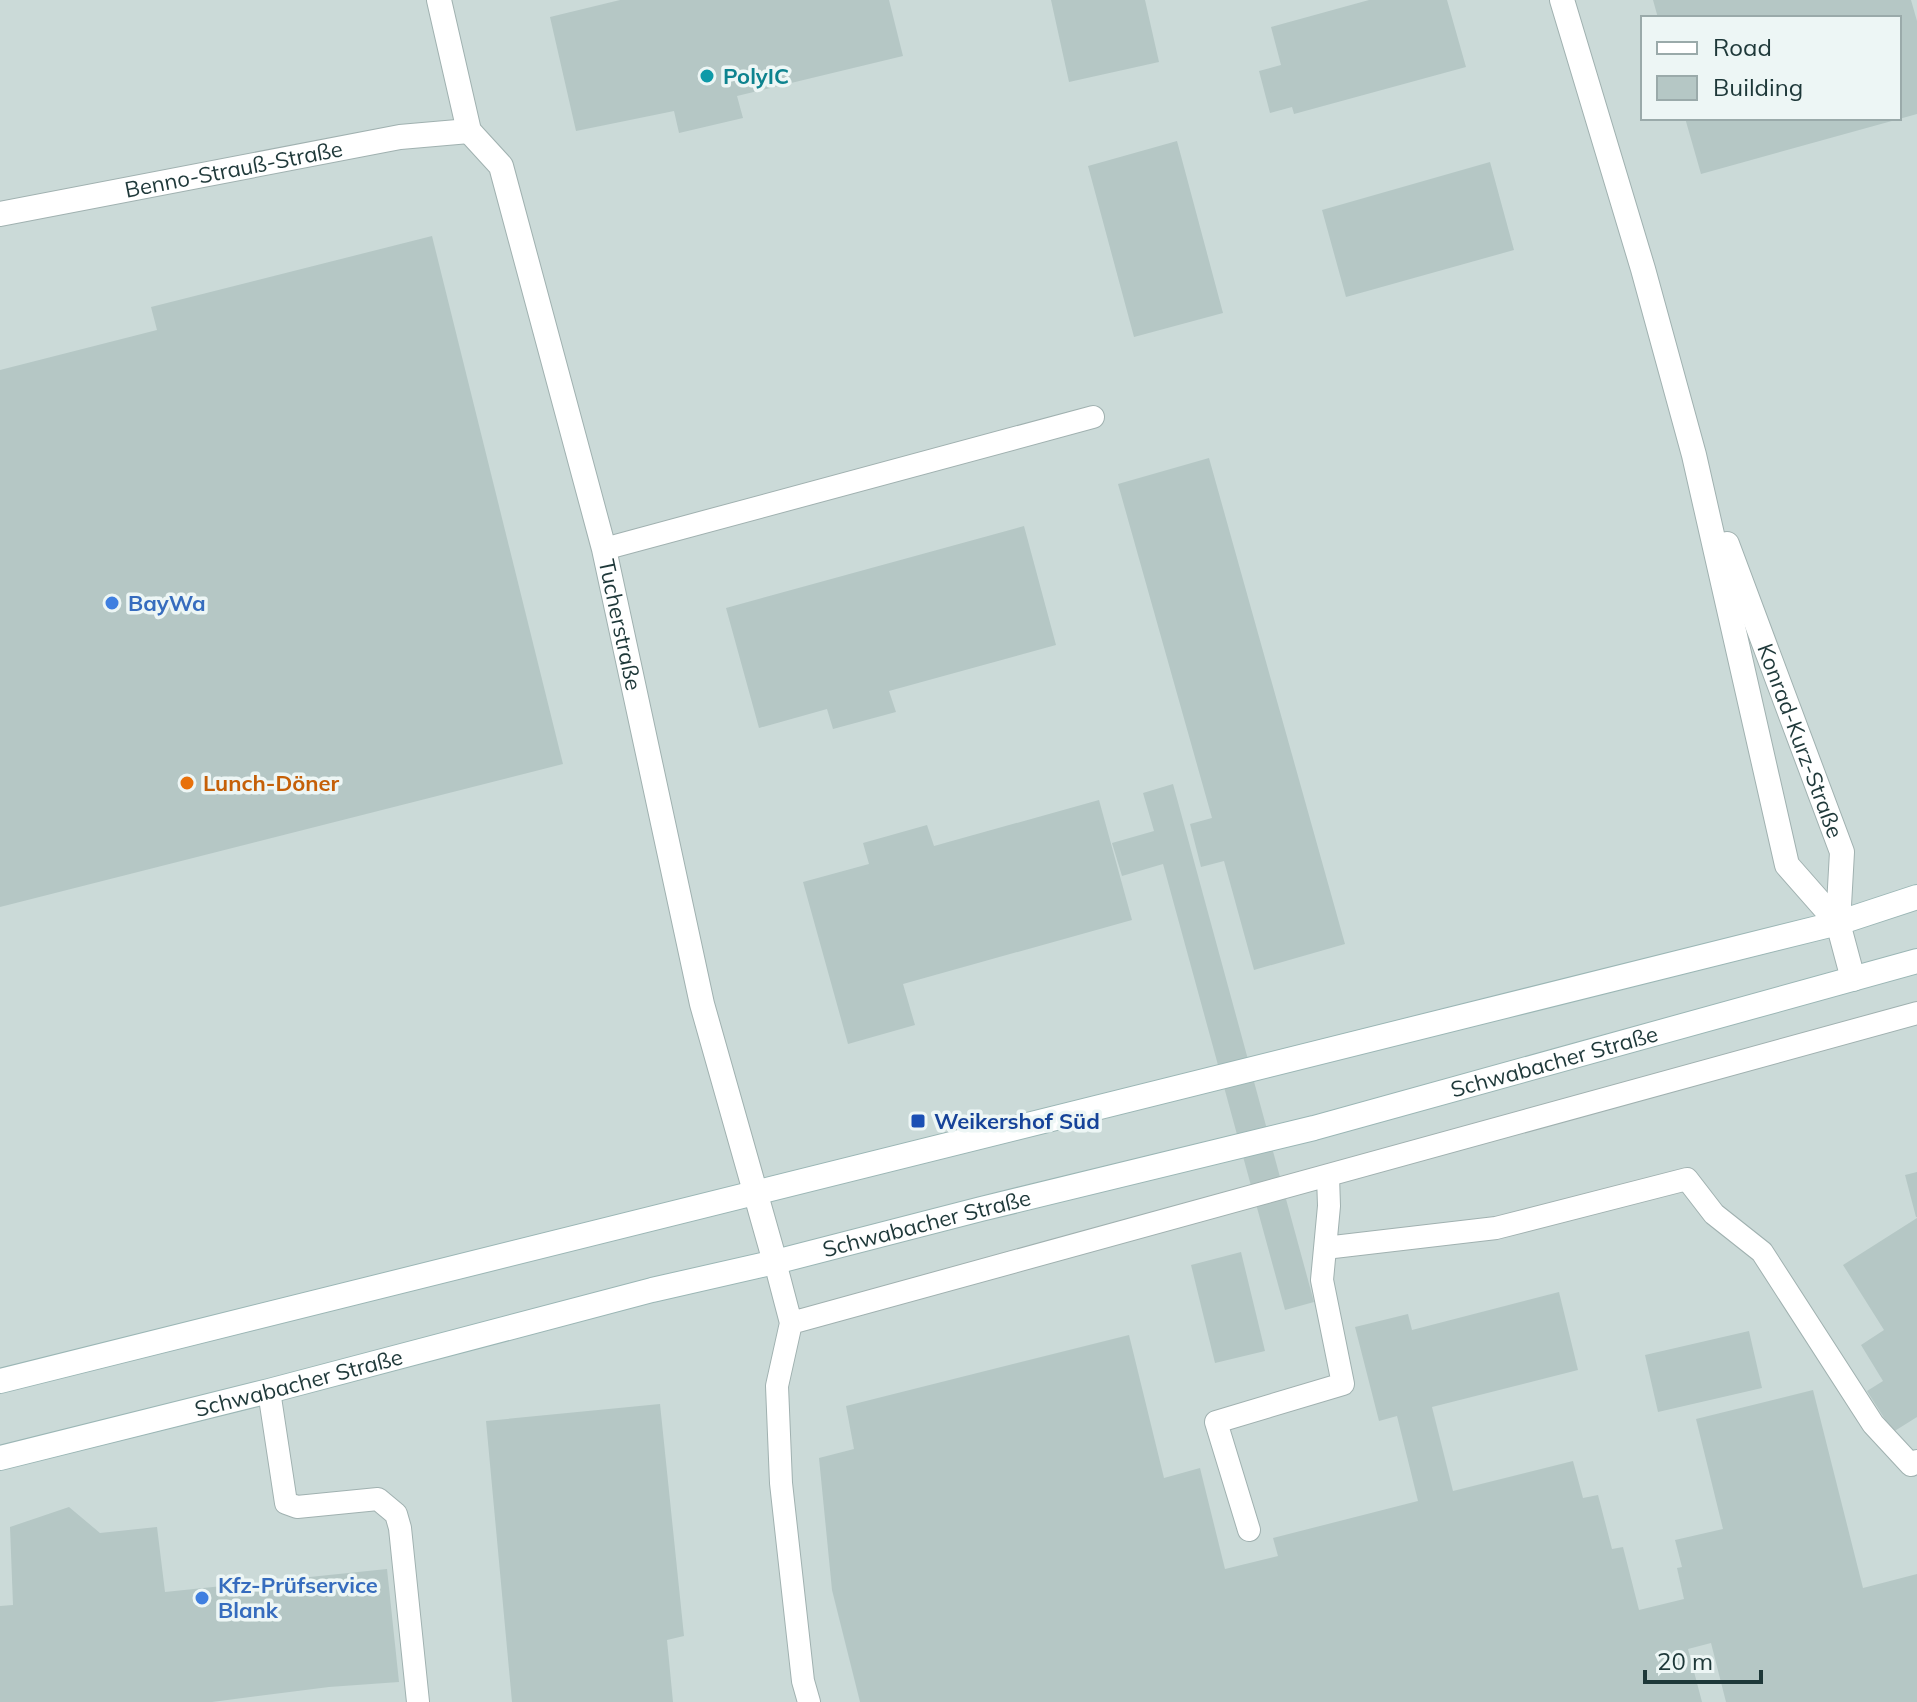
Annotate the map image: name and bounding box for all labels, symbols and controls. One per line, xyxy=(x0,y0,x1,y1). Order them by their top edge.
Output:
legend xyxy=(1641,16,1901,120)
text: Road xyxy=(1713,32,1772,62)
place label: PolyIC xyxy=(723,62,789,90)
marker: PolyIC xyxy=(698,67,716,85)
text: Building xyxy=(1713,72,1803,102)
street label: Benno-Strauß-Straße xyxy=(122,134,345,204)
street label: Tucherstraße xyxy=(593,557,648,693)
place label: BayWa xyxy=(128,589,206,617)
marker: BayWa xyxy=(103,594,121,612)
street label: Konrad-Kurz-Straße xyxy=(1751,640,1849,842)
place label: Lunch-Döner xyxy=(203,769,340,797)
marker: Lunch-Döner xyxy=(178,774,196,792)
street label: Schwabacher Straße xyxy=(1447,1019,1661,1104)
place label: Weikershof Süd xyxy=(934,1107,1100,1135)
marker: Weikershof Süd xyxy=(909,1112,927,1130)
street label: Schwabacher Straße xyxy=(820,1183,1034,1263)
street label: Schwabacher Straße xyxy=(192,1342,406,1423)
place label: Kfz-Prüfservice Blank xyxy=(218,1571,378,1624)
marker: Kfz-Prüfservice Blank xyxy=(193,1589,211,1607)
scale bar xyxy=(1645,1634,1761,1684)
text: 20 m xyxy=(1657,1646,1713,1676)

